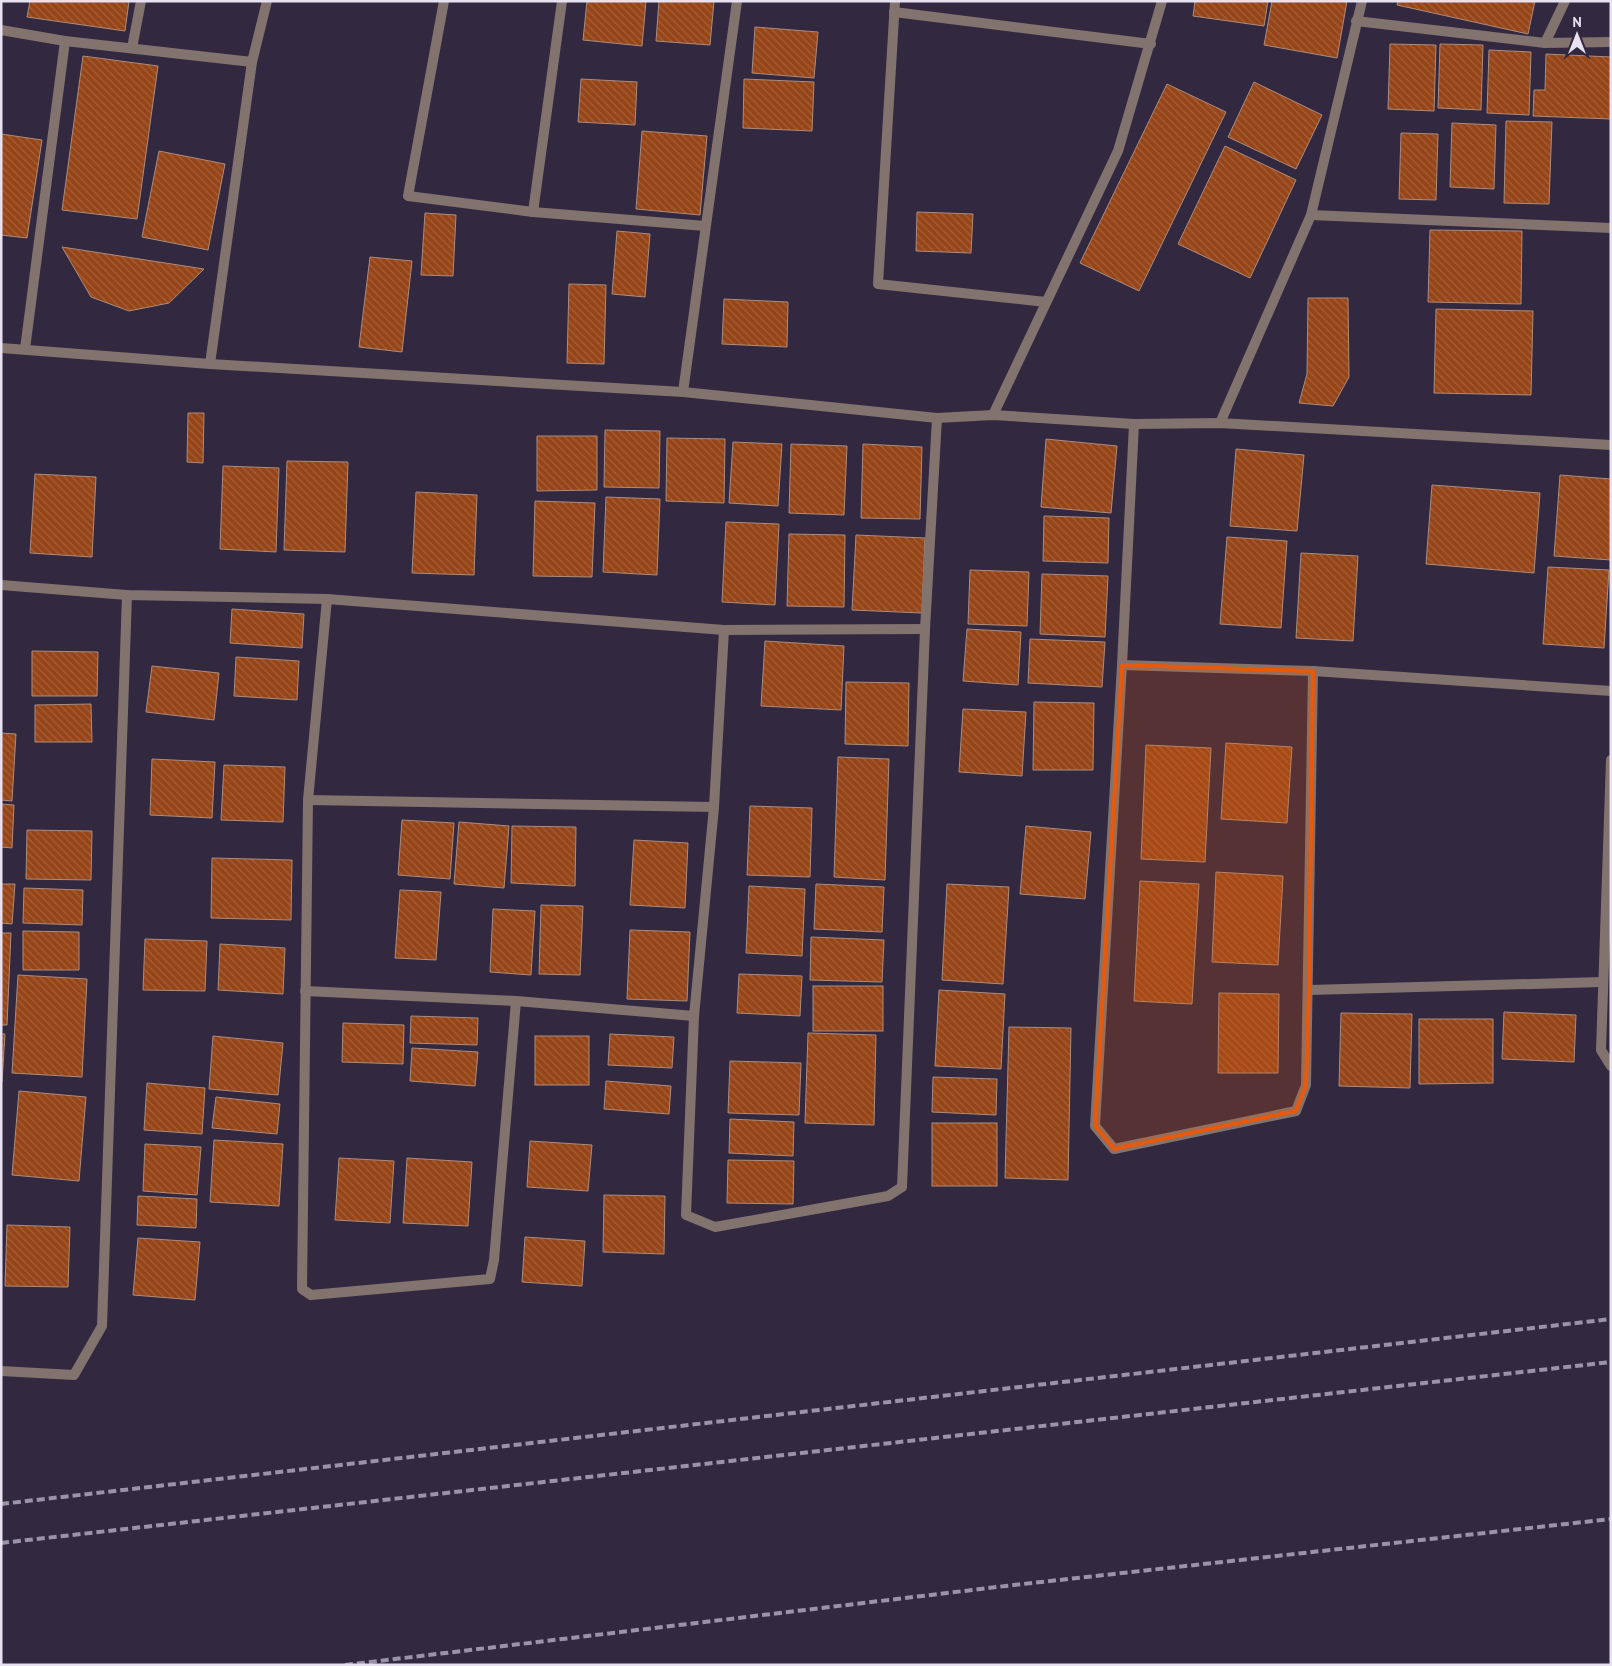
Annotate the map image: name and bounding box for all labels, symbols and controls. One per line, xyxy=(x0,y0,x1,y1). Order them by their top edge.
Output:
north arrow xyxy=(1552,10,1602,60)
text: N xyxy=(1572,13,1582,31)

